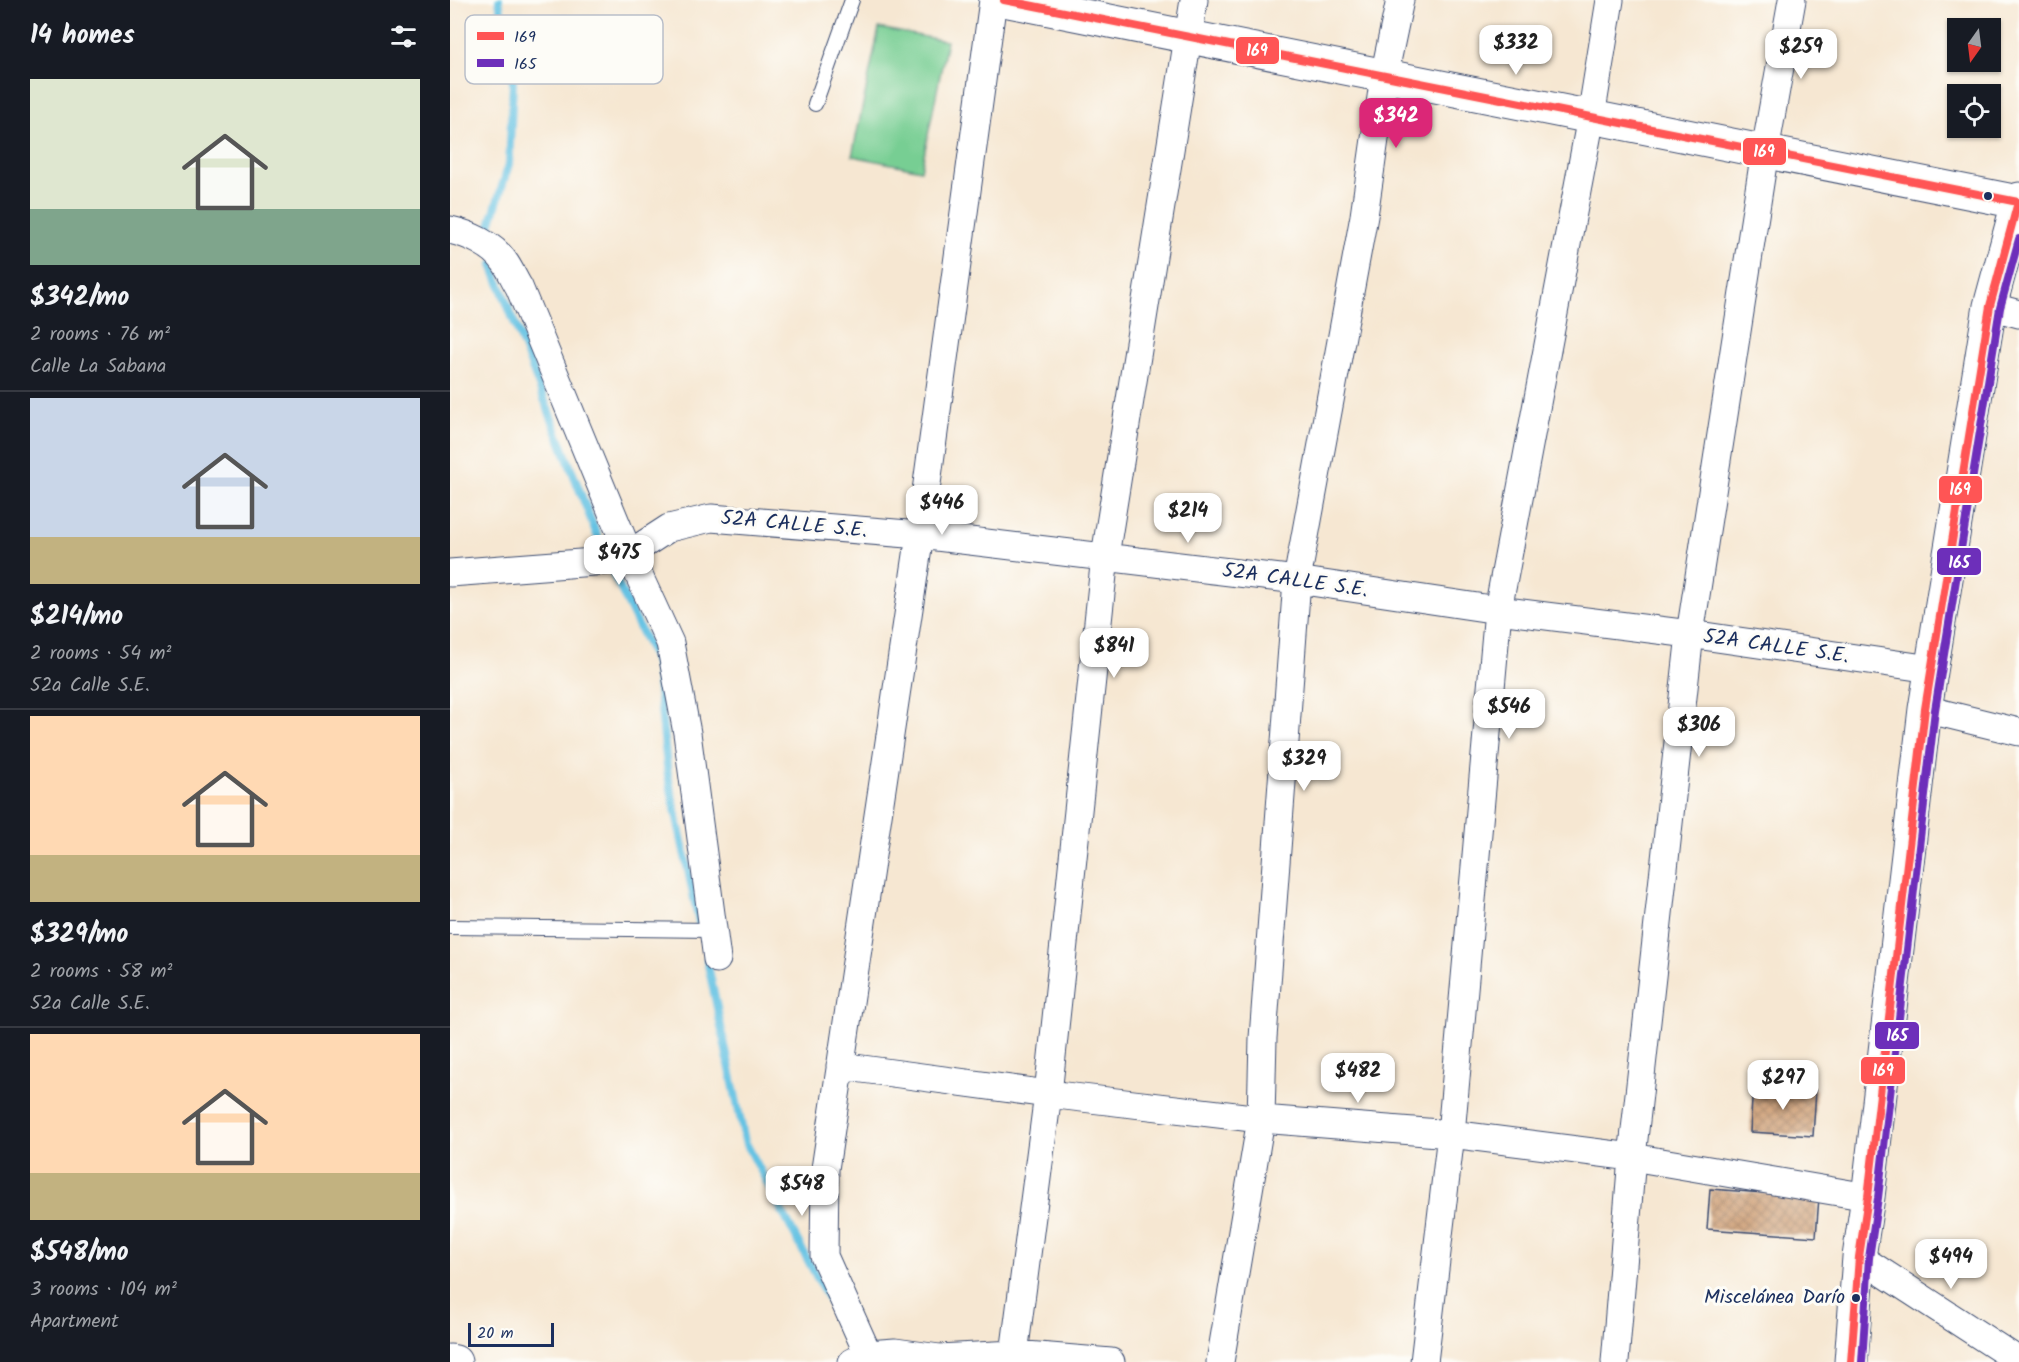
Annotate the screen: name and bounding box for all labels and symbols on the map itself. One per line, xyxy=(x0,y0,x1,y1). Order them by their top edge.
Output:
legend xyxy=(465,15,663,84)
north arrow xyxy=(1947,18,2001,72)
text: 169 xyxy=(514,25,536,50)
pin: $332 xyxy=(1480,25,1552,76)
pin: $259 xyxy=(1765,29,1837,80)
line badge: 169 xyxy=(1235,36,1280,65)
text: 169 xyxy=(1246,39,1268,64)
text: 165 xyxy=(514,52,538,77)
pin: $342 xyxy=(1360,98,1432,149)
line badge: 169 xyxy=(1742,137,1787,166)
text: 169 xyxy=(1753,140,1775,165)
unlabelled marker xyxy=(1982,190,1994,202)
line badge: 169 xyxy=(1938,475,1983,504)
text: 169 xyxy=(1949,478,1971,503)
pin: $446 xyxy=(906,485,978,536)
pin: $214 xyxy=(1152,493,1224,544)
street label: 52A CALLE S.E. xyxy=(719,502,869,548)
pin: $475 xyxy=(583,535,655,586)
line badge: 165 xyxy=(1936,547,1982,576)
text: 165 xyxy=(1948,551,1972,576)
street label: 52A CALLE S.E. xyxy=(1220,554,1370,608)
street label: 52A CALLE S.E. xyxy=(1701,620,1851,674)
pin: $841 xyxy=(1078,628,1150,679)
pin: $546 xyxy=(1473,689,1545,740)
pin: $306 xyxy=(1663,707,1735,758)
pin: $329 xyxy=(1268,741,1340,792)
line badge: 165 xyxy=(1874,1021,1920,1050)
text: 165 xyxy=(1886,1024,1910,1049)
pin: $482 xyxy=(1322,1053,1394,1104)
line badge: 169 xyxy=(1860,1056,1906,1085)
text: 169 xyxy=(1872,1059,1894,1084)
pin: $297 xyxy=(1747,1060,1819,1111)
pin: $548 xyxy=(766,1166,838,1217)
pin: $494 xyxy=(1915,1239,1987,1290)
place label: Miscelánea Darío xyxy=(1704,1282,1845,1314)
marker: Miscelánea Darío xyxy=(1850,1292,1862,1304)
scale bar xyxy=(468,1320,554,1348)

